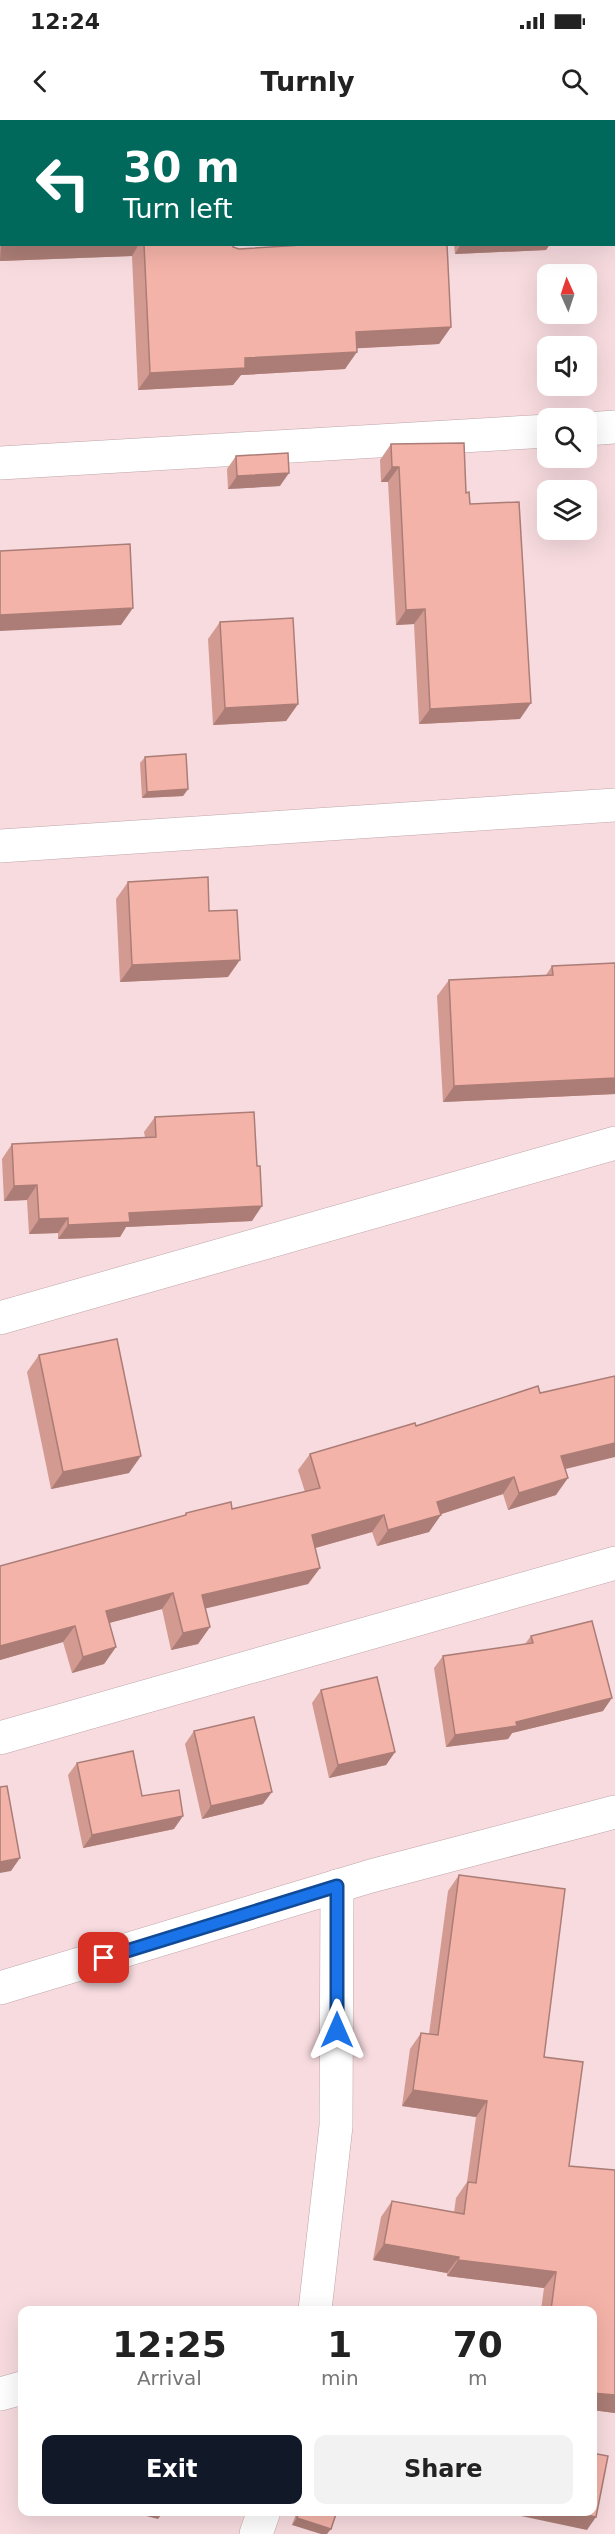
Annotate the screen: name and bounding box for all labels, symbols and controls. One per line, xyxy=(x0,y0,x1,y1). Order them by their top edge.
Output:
text: 12:24 xyxy=(30,9,100,34)
icon: back xyxy=(24,65,57,98)
icon: search xyxy=(558,65,591,98)
text: Turnly xyxy=(260,66,355,97)
text: 30 m xyxy=(123,143,240,192)
icon: left xyxy=(24,144,102,222)
text: Turn left xyxy=(123,193,233,224)
north arrow xyxy=(537,264,597,324)
map controls xyxy=(537,264,597,540)
button: sound xyxy=(537,336,597,396)
button: search xyxy=(537,408,597,468)
button: layers xyxy=(537,480,597,540)
pin xyxy=(78,1932,129,1983)
icon: arrive xyxy=(87,1941,120,1974)
position arrow xyxy=(305,1998,369,2062)
text: 12:25 xyxy=(112,2324,227,2365)
text: 1 xyxy=(327,2324,352,2365)
text: 70 xyxy=(453,2324,503,2365)
text: Arrival xyxy=(137,2366,202,2390)
text: min xyxy=(321,2366,359,2390)
text: m xyxy=(468,2366,488,2390)
button: Exit xyxy=(42,2435,302,2504)
button: Share xyxy=(314,2435,573,2504)

